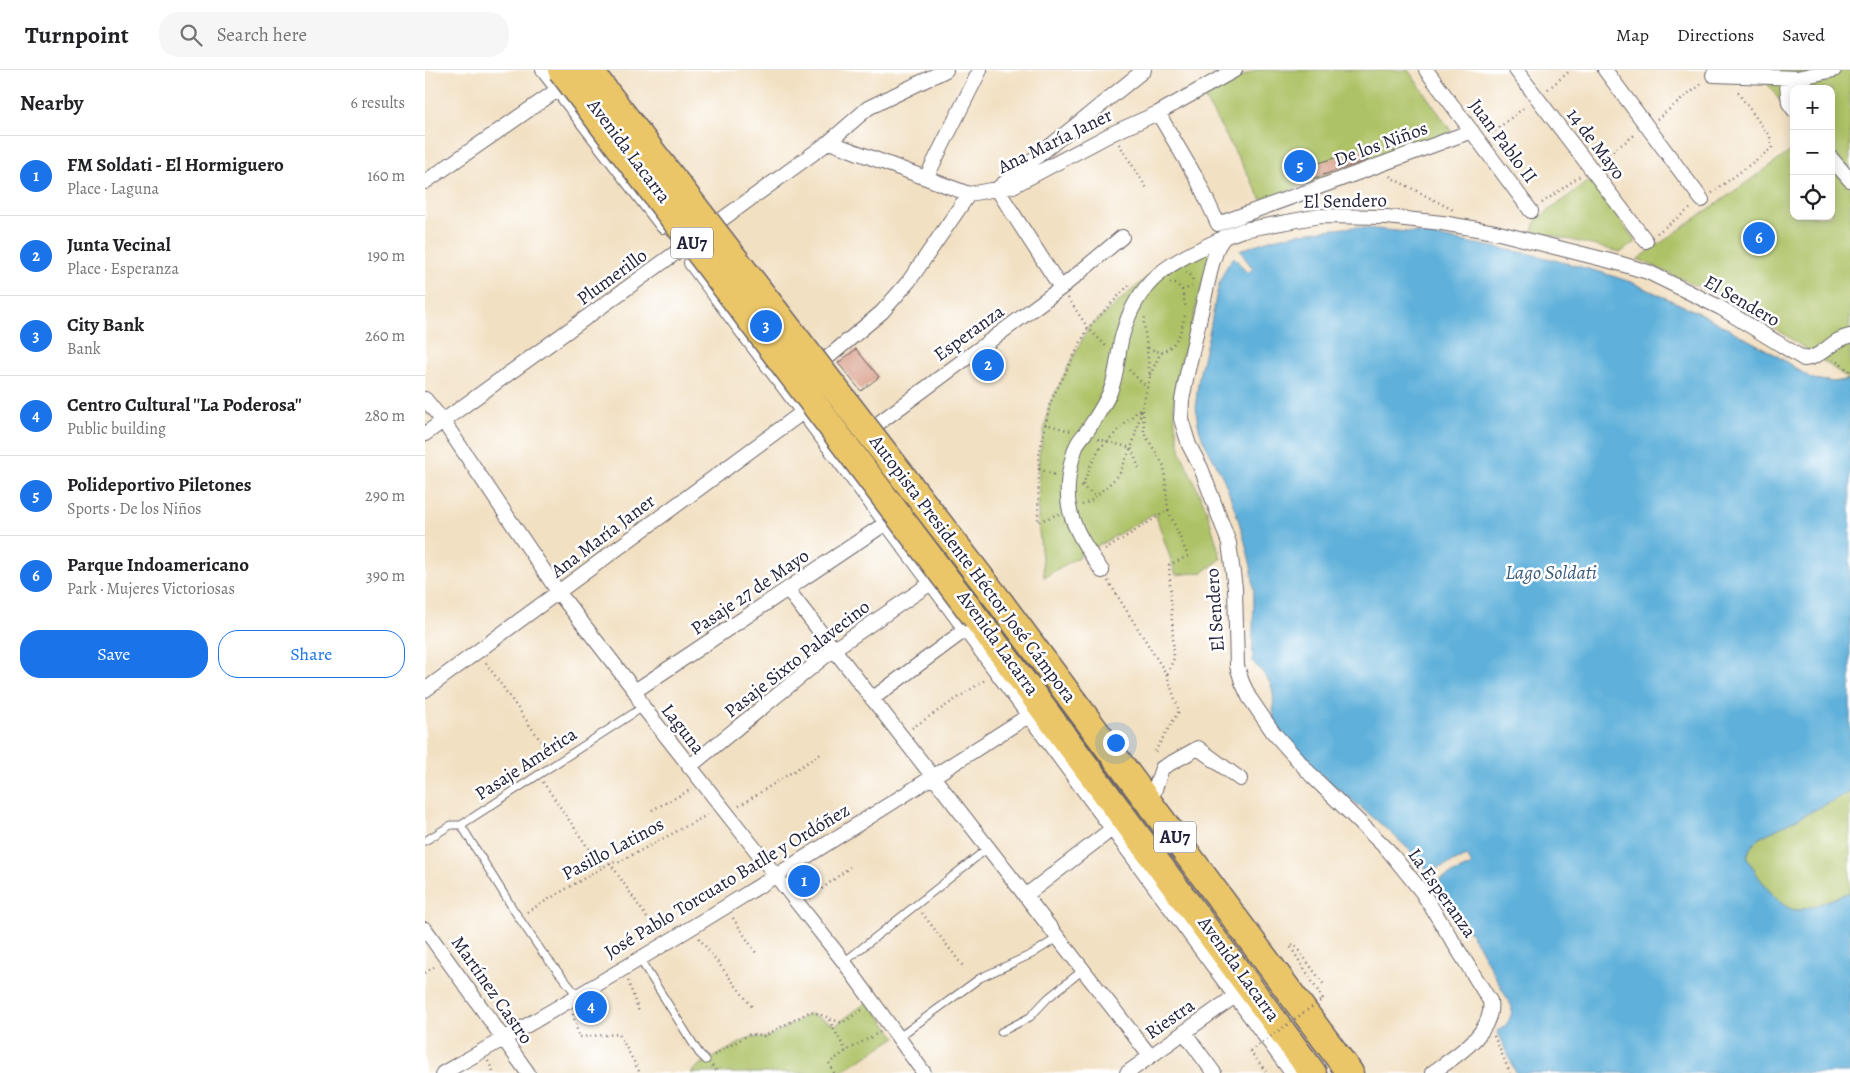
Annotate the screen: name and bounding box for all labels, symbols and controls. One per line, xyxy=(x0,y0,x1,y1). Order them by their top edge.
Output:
search box xyxy=(159,12,509,57)
text: Turnpoint xyxy=(25,19,129,51)
icon: search xyxy=(177,21,205,49)
text: Search here xyxy=(217,22,307,48)
text: Map xyxy=(1616,23,1649,47)
text: Directions xyxy=(1677,23,1754,47)
text: Saved xyxy=(1782,23,1825,47)
map controls xyxy=(1790,85,1835,220)
button: + xyxy=(1790,85,1835,130)
text: Nearby xyxy=(20,89,83,117)
text: 6 results xyxy=(351,92,405,114)
street label: Avenida Lacarra xyxy=(581,93,677,209)
street label: Juan Pablo II xyxy=(1463,94,1543,188)
street label: Ana María Janer xyxy=(992,102,1117,180)
street label: 14 de Mayo xyxy=(1561,103,1631,185)
street label: De los Niños xyxy=(1331,115,1431,173)
button: − xyxy=(1790,130,1835,175)
pin: 5 xyxy=(1284,147,1316,185)
text: FM Soldati - El Hormiguero xyxy=(67,152,284,178)
text: 1 xyxy=(33,165,39,187)
text: 160 m xyxy=(367,165,405,187)
button: locate xyxy=(1790,175,1835,220)
text: Place · Laguna xyxy=(67,178,159,200)
street label: El Sendero xyxy=(1303,187,1387,215)
pin: 6 xyxy=(1743,219,1775,257)
road number: AU7 xyxy=(671,228,713,258)
text: Junta Vecinal xyxy=(67,232,171,258)
street label: Plumerillo xyxy=(572,243,652,311)
text: 2 xyxy=(32,245,40,267)
text: 190 m xyxy=(367,245,405,267)
text: Place · Esperanza xyxy=(67,258,179,280)
street label: El Sendero xyxy=(1699,269,1785,333)
street label: Esperanza xyxy=(928,298,1010,367)
pin: 3 xyxy=(750,307,782,345)
text: City Bank xyxy=(67,312,144,338)
text: 3 xyxy=(33,325,39,347)
text: 260 m xyxy=(365,325,405,347)
text: Bank xyxy=(67,338,101,360)
pin: 2 xyxy=(972,346,1004,384)
text: Centro Cultural ''La Poderosa'' xyxy=(67,392,302,418)
text: 4 xyxy=(32,405,40,427)
text: 280 m xyxy=(365,405,405,427)
text: Public building xyxy=(67,418,166,440)
street label: Autopista Presidente Héctor José Cámpora xyxy=(863,429,1083,708)
text: Polideportivo Piletones xyxy=(67,472,252,498)
text: 5 xyxy=(33,485,39,507)
text: 290 m xyxy=(365,485,405,507)
street label: Ana María Janer xyxy=(545,488,661,584)
text: Sports · De los Niños xyxy=(67,498,202,520)
street label: Pasaje 27 de Mayo xyxy=(686,543,814,641)
text: Parque Indoamericano xyxy=(67,552,249,578)
water label: Lago Soldati xyxy=(1505,559,1597,586)
text: 6 xyxy=(32,565,40,587)
text: 390 m xyxy=(366,565,405,587)
street label: El Sendero xyxy=(1199,567,1231,653)
text: Park · Mujeres Victoriosas xyxy=(67,578,235,600)
street label: Avenida Lacarra xyxy=(950,584,1045,701)
street label: Pasaje Sixto Palavecino xyxy=(719,594,875,724)
button: Save xyxy=(20,630,208,678)
button: Share xyxy=(218,630,405,678)
street label: Laguna xyxy=(655,698,711,760)
street label: Pasaje América xyxy=(470,721,582,807)
your location xyxy=(1103,730,1129,756)
street label: José Pablo Torcuato Batlle y Ordóñez xyxy=(600,797,854,965)
street label: Pasillo Latinos xyxy=(557,811,669,887)
road number: AU7 xyxy=(1154,822,1196,852)
street label: La Esperanza xyxy=(1402,843,1482,943)
pin: 1 xyxy=(788,862,820,900)
street label: Avenida Lacarra xyxy=(1191,910,1286,1027)
street label: Martínez Castro xyxy=(445,931,539,1049)
pin: 4 xyxy=(575,988,607,1026)
street label: Riestra xyxy=(1140,992,1200,1045)

